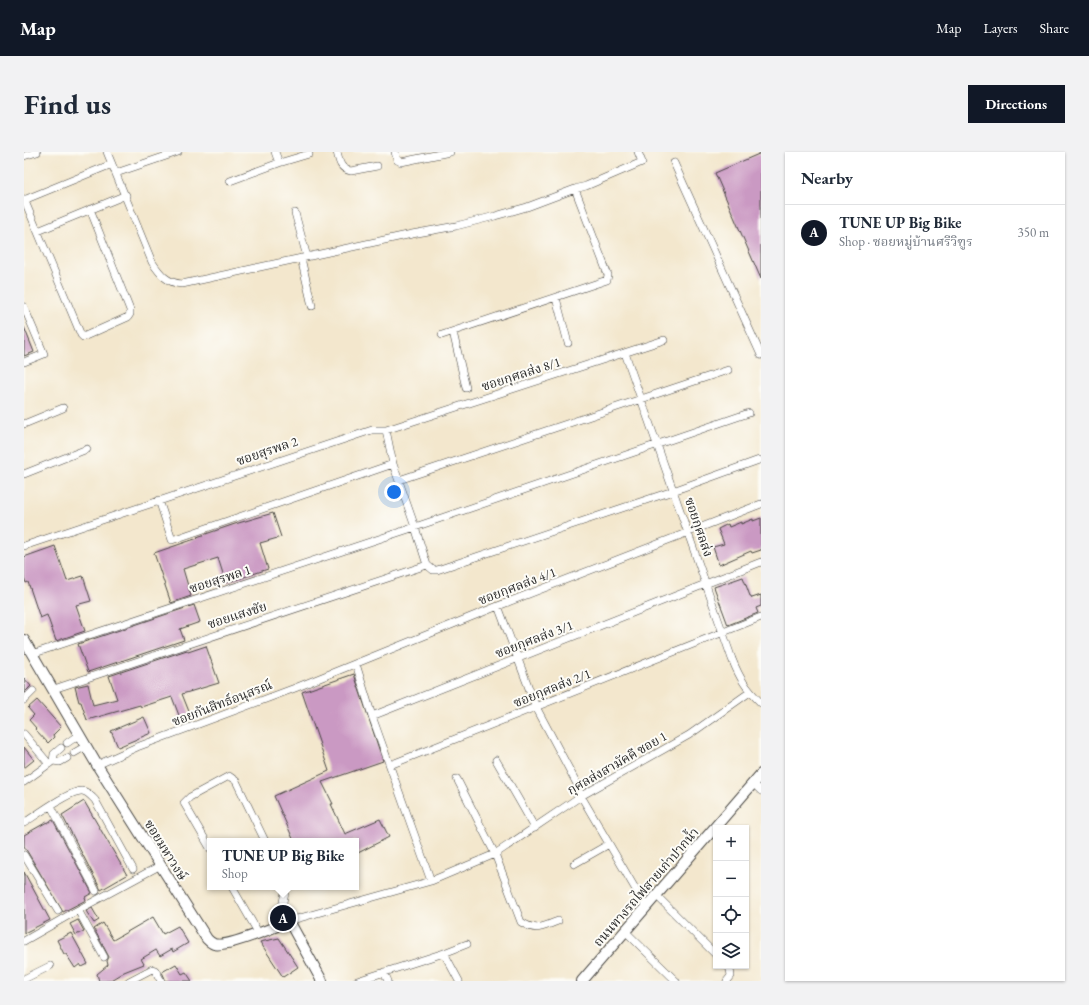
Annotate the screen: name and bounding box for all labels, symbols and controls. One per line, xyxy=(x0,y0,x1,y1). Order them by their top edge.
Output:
text: Map xyxy=(20,16,56,41)
text: Map xyxy=(936,19,961,37)
text: Layers xyxy=(983,19,1018,37)
text: Share xyxy=(1040,19,1069,37)
button: Directions xyxy=(968,85,1065,123)
text: Find us xyxy=(24,86,111,122)
text: Nearby xyxy=(801,167,853,189)
text: TUNE UP Big Bike xyxy=(839,213,962,232)
text: A xyxy=(809,224,819,241)
text: 350 m xyxy=(1018,224,1049,241)
text: Shop · ซอยหมู่บ้านศรีวิฑูร xyxy=(839,233,973,250)
street label: ซอยกุศลส่ง 8/1 xyxy=(479,353,563,395)
street label: ซอยสุรพล 2 xyxy=(234,432,301,469)
your location xyxy=(384,482,404,502)
street label: ซอยกุศลส่ง xyxy=(681,495,717,559)
street label: ซอยสุรพล 1 xyxy=(187,561,253,597)
street label: ซอยกุศลส่ง 4/1 xyxy=(476,563,558,609)
street label: ซอยแสงชัย xyxy=(205,597,269,633)
street label: ซอยกุศลส่ง 3/1 xyxy=(493,616,575,662)
street label: ซอยกุศลส่ง 2/1 xyxy=(511,665,593,711)
street label: ซอยกันสิทธ์อนุสรณ์ xyxy=(169,676,275,730)
street label: กุศลส่งสามัคคี ซอย 1 xyxy=(564,727,670,799)
street label: ซอยมหาวงษ์ xyxy=(141,816,191,884)
street label: ถนนทางรถไฟสายเก่าปากน้ำ xyxy=(589,823,702,950)
map controls xyxy=(713,825,749,969)
button: + xyxy=(713,825,749,861)
popup xyxy=(207,838,359,890)
text: TUNE UP Big Bike xyxy=(222,846,344,865)
button: − xyxy=(713,861,749,897)
text: Shop xyxy=(222,865,248,882)
button: locate xyxy=(713,897,749,933)
pin: A xyxy=(270,903,296,933)
button: layers xyxy=(713,933,749,969)

